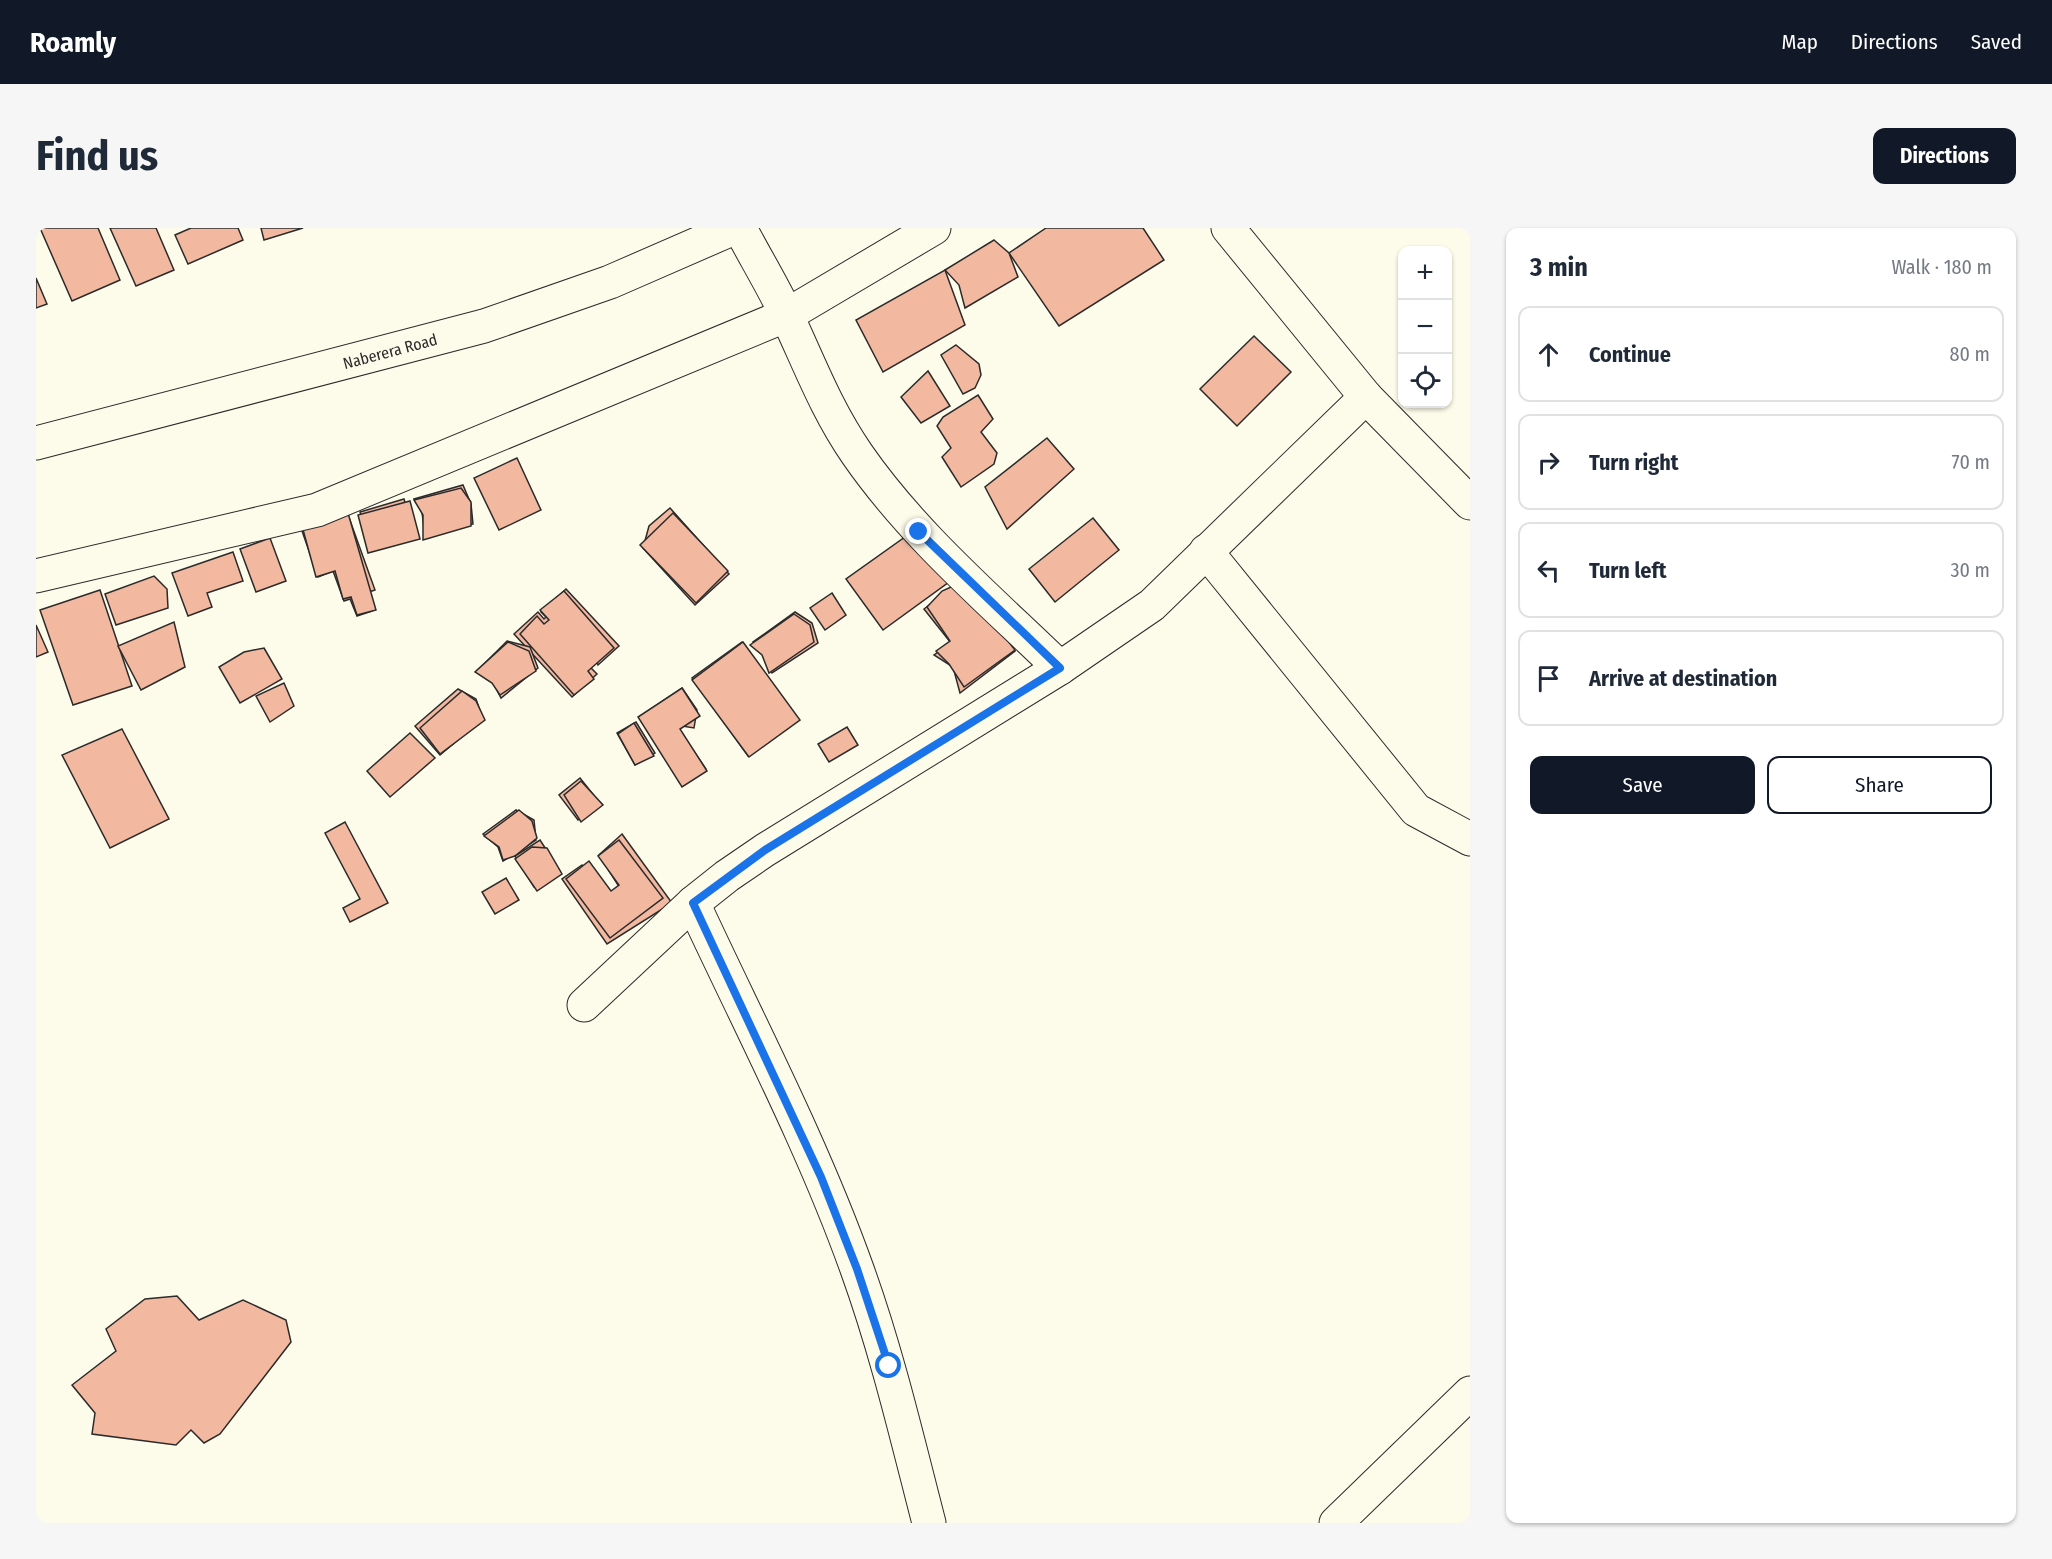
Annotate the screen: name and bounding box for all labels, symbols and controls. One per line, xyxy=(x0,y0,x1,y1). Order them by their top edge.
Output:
text: Roamly xyxy=(30,26,116,59)
text: Map xyxy=(1781,29,1818,55)
text: Directions xyxy=(1851,29,1938,55)
text: Saved xyxy=(1971,29,2022,55)
button: Directions xyxy=(1873,128,2016,184)
text: Find us xyxy=(36,131,158,181)
map controls xyxy=(1398,246,1452,408)
button: + xyxy=(1398,246,1452,300)
text: 3 min xyxy=(1530,252,1588,283)
text: Walk · 180 m xyxy=(1891,255,1992,279)
button: − xyxy=(1398,300,1452,354)
street label: Naberera Road xyxy=(341,330,439,373)
icon: ahead xyxy=(1532,338,1565,371)
text: Continue xyxy=(1589,341,1671,368)
text: 80 m xyxy=(1950,342,1990,366)
button: locate xyxy=(1398,354,1452,408)
icon: right xyxy=(1532,446,1565,479)
text: Turn right xyxy=(1589,449,1678,476)
text: 70 m xyxy=(1952,450,1990,474)
route end xyxy=(905,518,931,544)
icon: left xyxy=(1532,554,1565,587)
text: Turn left xyxy=(1589,557,1667,584)
text: 30 m xyxy=(1950,558,1990,582)
icon: arrive xyxy=(1532,662,1565,695)
text: Arrive at destination xyxy=(1589,665,1777,692)
button: Save xyxy=(1530,756,1755,814)
button: Share xyxy=(1767,756,1992,814)
route start xyxy=(875,1352,901,1378)

